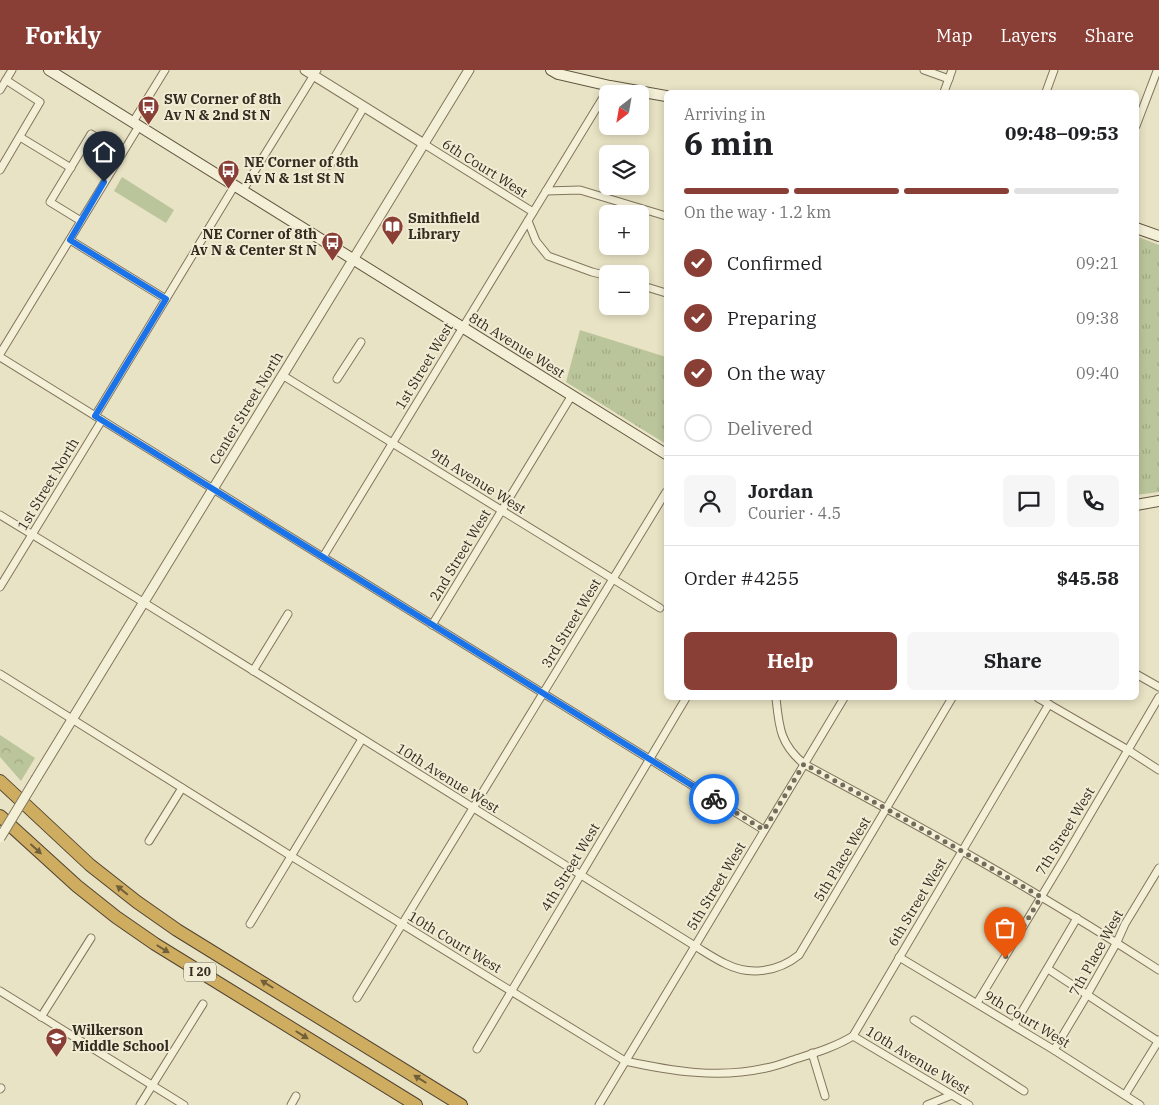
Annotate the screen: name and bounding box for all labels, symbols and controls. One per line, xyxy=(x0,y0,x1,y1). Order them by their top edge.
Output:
text: Forkly xyxy=(25,19,101,51)
text: Map xyxy=(936,24,973,47)
text: Layers xyxy=(1001,24,1057,47)
text: Share xyxy=(1085,24,1134,47)
north arrow xyxy=(599,85,649,135)
map controls xyxy=(599,85,649,315)
place label: SW Corner of 8th Av N & 2nd St N xyxy=(164,90,281,124)
bus stop icon: SW Corner of 8th Av N & 2nd St N xyxy=(136,95,160,126)
text: Arriving in xyxy=(684,104,766,124)
text: 09:48–09:53 xyxy=(1005,121,1119,145)
text: 6 min xyxy=(684,122,774,164)
pin xyxy=(83,131,125,182)
street label: 6th Court West xyxy=(439,135,531,201)
icon: home xyxy=(90,138,118,166)
button: layers xyxy=(599,145,649,195)
place label: NE Corner of 8th Av N & 1st St N xyxy=(244,153,359,187)
bus stop icon: NE Corner of 8th Av N & 1st St N xyxy=(216,158,240,189)
text: On the way · 1.2 km xyxy=(684,202,831,222)
button: + xyxy=(599,205,649,255)
place label: Smithfield Library xyxy=(408,209,480,243)
library icon: Smithfield Library xyxy=(380,214,404,245)
place label: NE Corner of 8th Av N & Center St N xyxy=(190,225,317,259)
bus stop icon: NE Corner of 8th Av N & Center St N xyxy=(321,230,345,261)
icon: check xyxy=(684,249,712,277)
text: Confirmed xyxy=(727,251,822,275)
text: 09:21 xyxy=(1076,253,1119,273)
button: − xyxy=(599,265,649,315)
icon: check xyxy=(684,304,712,332)
text: Preparing xyxy=(727,306,816,330)
street label: 8th Avenue West xyxy=(466,308,568,382)
text: 09:38 xyxy=(1076,308,1119,328)
street label: 1st Street West xyxy=(391,319,457,413)
street label: Center Street North xyxy=(205,348,287,468)
icon: check xyxy=(684,359,712,387)
text: On the way xyxy=(727,361,825,385)
text: 09:40 xyxy=(1076,363,1119,383)
text: Delivered xyxy=(727,416,813,440)
street label: 1st Street North xyxy=(13,434,83,533)
street label: 9th Avenue West xyxy=(427,444,529,518)
button: person xyxy=(684,475,736,527)
button: chat xyxy=(1003,475,1055,527)
button: phone xyxy=(1067,475,1119,527)
text: Jordan xyxy=(748,479,813,503)
text: Courier · 4.5 xyxy=(748,503,841,523)
street label: 2nd Street West xyxy=(426,506,494,604)
text: Order #4255 xyxy=(684,566,799,590)
text: $45.58 xyxy=(1057,566,1119,590)
street label: 3rd Street West xyxy=(537,575,605,671)
button: Help xyxy=(684,632,897,690)
button: Share xyxy=(907,632,1119,690)
street label: 10th Avenue West xyxy=(393,739,503,817)
courier xyxy=(689,774,739,824)
street label: 7th Street West xyxy=(1032,783,1098,879)
icon: bike xyxy=(700,785,728,813)
street label: 5th Place West xyxy=(810,813,874,905)
street label: 4th Street West xyxy=(537,819,603,915)
street label: 5th Street West xyxy=(683,838,749,934)
one-way arrow xyxy=(30,843,42,855)
street label: 6th Street West xyxy=(884,854,950,950)
one-way arrow xyxy=(116,885,129,896)
street label: 10th Court West xyxy=(405,907,505,977)
pin xyxy=(984,907,1026,958)
street label: 7th Place West xyxy=(1065,907,1127,999)
icon: bag xyxy=(991,914,1019,942)
one-way arrow xyxy=(157,945,170,954)
road number: I 20 xyxy=(184,962,216,982)
one-way arrow xyxy=(260,980,273,989)
street label: 9th Court West xyxy=(981,986,1073,1052)
place label: Wilkerson Middle School xyxy=(72,1021,170,1055)
street label: 10th Avenue West xyxy=(863,1022,973,1098)
school or university icon: Wilkerson Middle School xyxy=(44,1026,68,1057)
one-way arrow xyxy=(295,1030,308,1039)
one-way arrow xyxy=(413,1075,426,1084)

